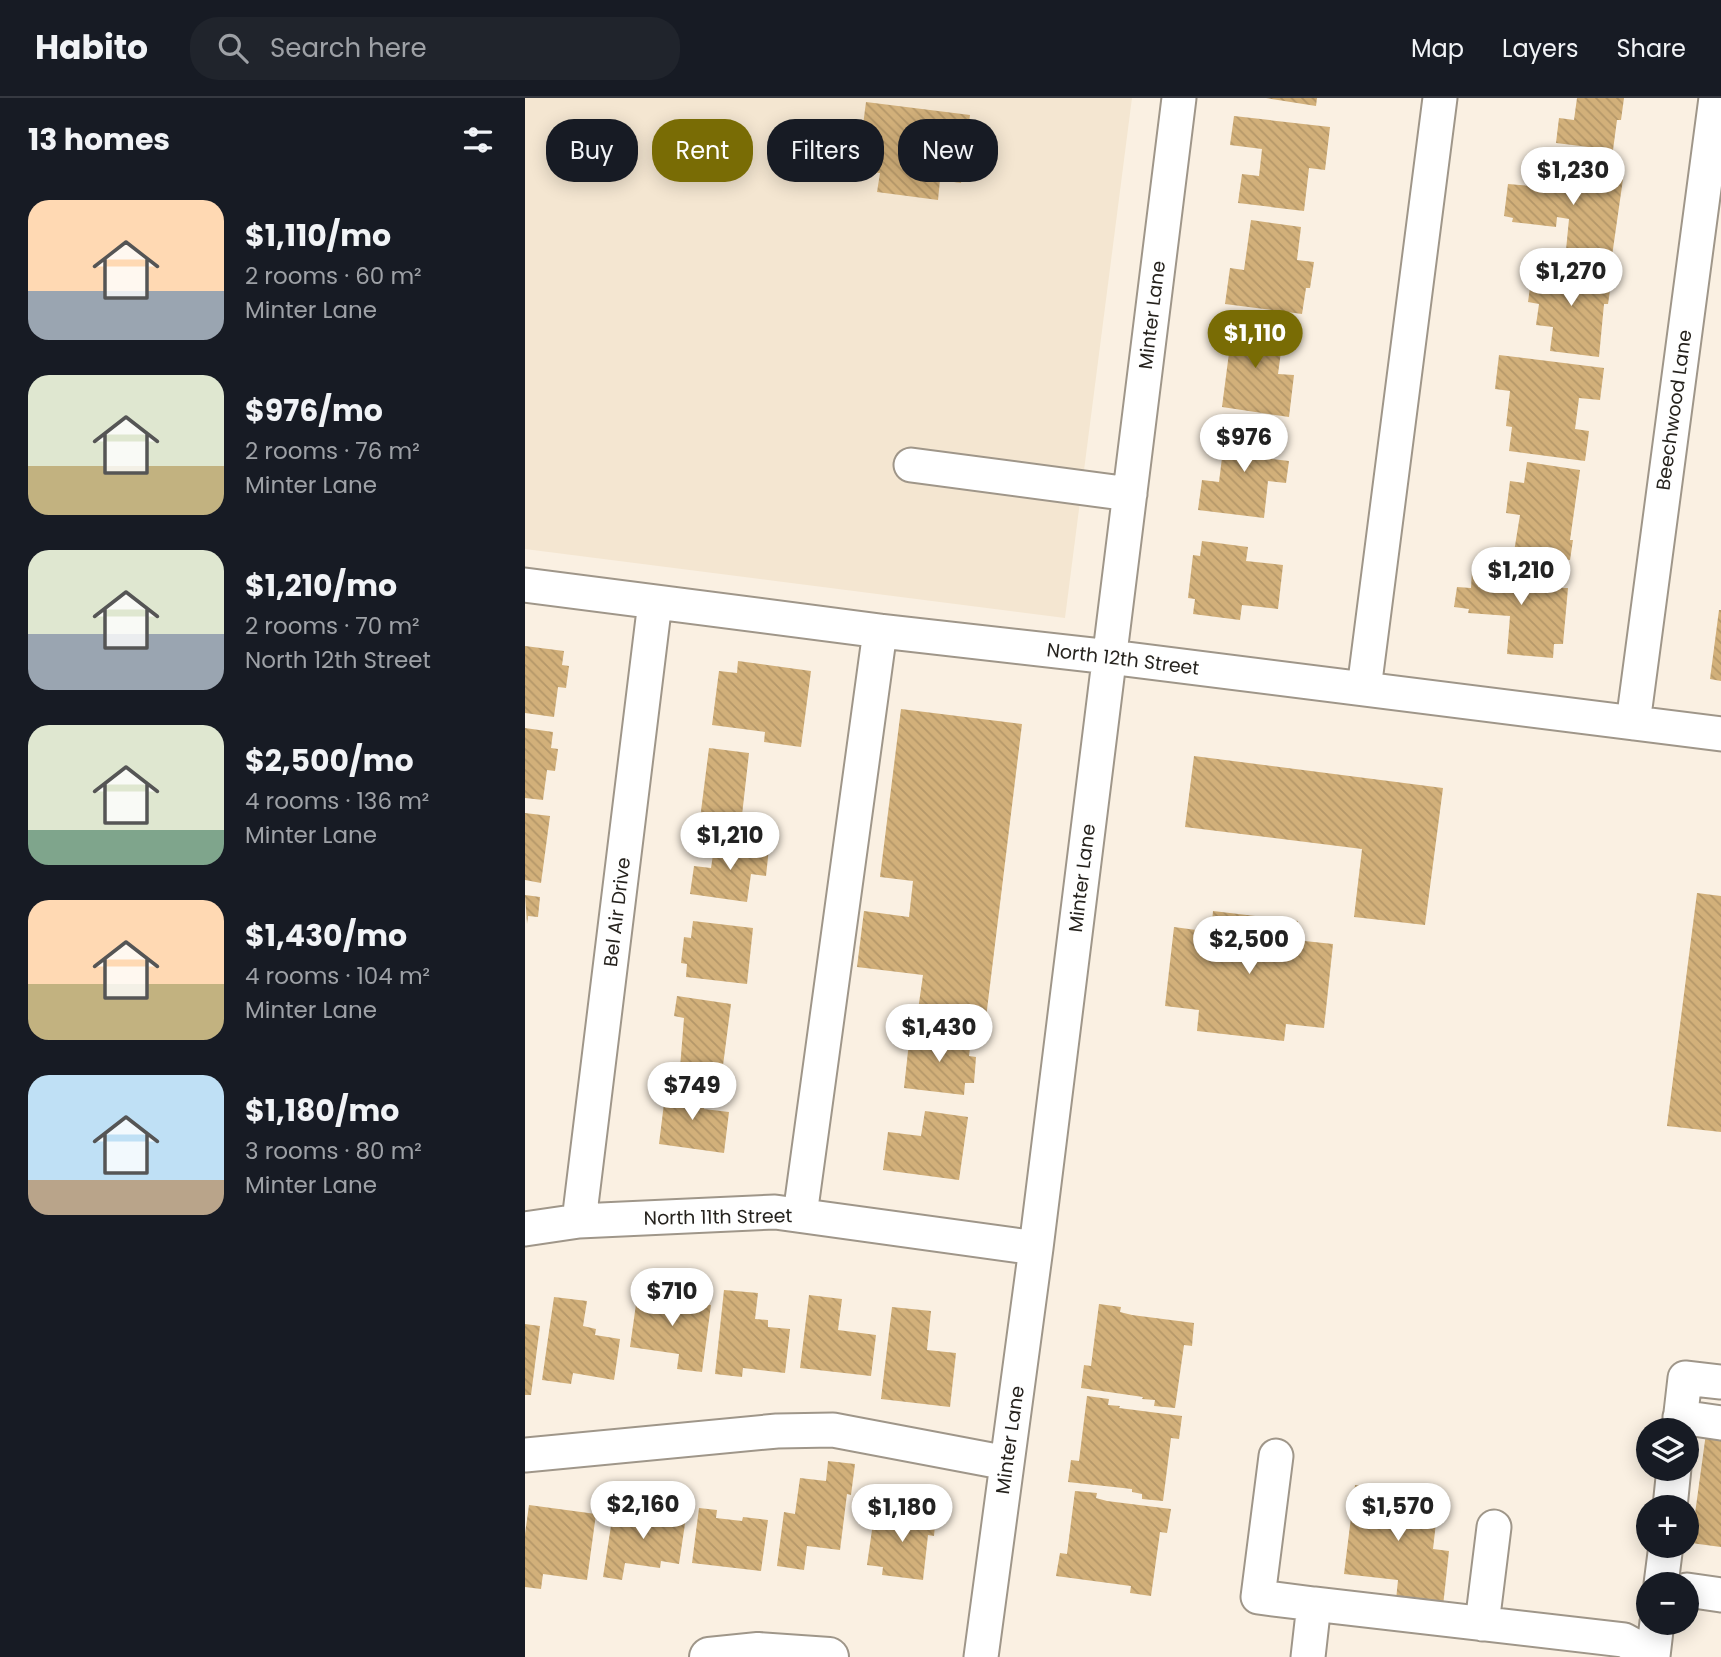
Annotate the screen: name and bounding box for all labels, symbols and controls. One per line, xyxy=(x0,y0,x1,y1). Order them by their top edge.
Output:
search box xyxy=(190,17,680,80)
text: Habito xyxy=(35,24,148,71)
icon: search xyxy=(214,29,252,67)
text: Search here xyxy=(270,30,427,66)
text: Map xyxy=(1411,32,1464,65)
text: Layers xyxy=(1502,32,1578,65)
text: Share xyxy=(1616,32,1686,65)
text: 13 homes xyxy=(28,118,170,161)
chip: Buy xyxy=(546,119,638,182)
chip: Rent xyxy=(652,119,753,182)
chip: Filters xyxy=(767,119,884,182)
chip: New xyxy=(898,119,998,182)
icon: filters xyxy=(459,121,497,159)
pin: $1,230 xyxy=(1516,148,1630,207)
text: $1,230 xyxy=(1537,154,1609,186)
text: $1,110/mo xyxy=(245,214,391,257)
icon: home xyxy=(84,228,168,312)
pin: $1,270 xyxy=(1514,248,1628,308)
text: $1,270 xyxy=(1536,255,1606,287)
street label: Minter Lane xyxy=(1132,259,1172,371)
text: 2 rooms · 60 m² xyxy=(245,260,422,292)
text: Minter Lane xyxy=(245,294,377,326)
pin: $1,110 xyxy=(1198,310,1312,370)
text: $1,110 xyxy=(1224,317,1286,349)
street label: Beechwood Lane xyxy=(1649,328,1699,492)
text: $976/mo xyxy=(245,389,383,432)
icon: home xyxy=(84,403,168,487)
pin: $976 xyxy=(1203,414,1285,474)
text: $976 xyxy=(1216,421,1272,453)
text: 2 rooms · 76 m² xyxy=(245,435,420,467)
text: Minter Lane xyxy=(245,469,377,501)
pin: $1,210 xyxy=(1464,547,1578,607)
text: $1,210 xyxy=(1487,554,1555,586)
text: $1,210/mo xyxy=(245,564,397,607)
icon: home xyxy=(84,578,168,662)
text: 2 rooms · 70 m² xyxy=(245,610,420,642)
street label: North 12th Street xyxy=(1045,636,1201,682)
text: North 12th Street xyxy=(245,644,431,676)
text: $2,500/mo xyxy=(245,739,414,782)
icon: home xyxy=(84,753,168,837)
text: 4 rooms · 136 m² xyxy=(245,785,429,817)
pin: $1,210 xyxy=(673,812,787,872)
text: Minter Lane xyxy=(245,819,377,851)
text: $1,210 xyxy=(696,819,764,851)
street label: Minter Lane xyxy=(1062,822,1102,934)
street label: Bel Air Drive xyxy=(597,856,637,968)
text: $1,430/mo xyxy=(245,914,407,957)
pin: $2,500 xyxy=(1192,916,1306,976)
text: $2,500 xyxy=(1209,923,1289,955)
icon: home xyxy=(84,928,168,1012)
text: 4 rooms · 104 m² xyxy=(245,960,430,992)
text: Minter Lane xyxy=(245,994,377,1026)
pin: $1,430 xyxy=(882,1004,996,1064)
text: $1,430 xyxy=(902,1011,976,1043)
pin: $749 xyxy=(651,1062,733,1122)
text: $749 xyxy=(663,1069,721,1101)
text: $1,180/mo xyxy=(245,1089,399,1132)
icon: home xyxy=(84,1103,168,1187)
text: 3 rooms · 80 m² xyxy=(245,1135,422,1167)
text: Minter Lane xyxy=(245,1169,377,1201)
street label: North 11th Street xyxy=(643,1202,793,1232)
pin: $710 xyxy=(631,1268,713,1328)
text: $710 xyxy=(646,1275,698,1307)
street label: Minter Lane xyxy=(989,1384,1031,1496)
map controls xyxy=(1636,1418,1699,1635)
button: layers xyxy=(1636,1418,1699,1481)
pin: $2,160 xyxy=(586,1482,700,1541)
pin: $1,180 xyxy=(845,1484,959,1544)
pin: $1,570 xyxy=(1341,1484,1455,1543)
text: $2,160 xyxy=(606,1488,680,1520)
text: $1,570 xyxy=(1362,1490,1434,1522)
text: $1,180 xyxy=(868,1491,936,1523)
button: + xyxy=(1636,1495,1699,1558)
button: − xyxy=(1636,1572,1699,1635)

